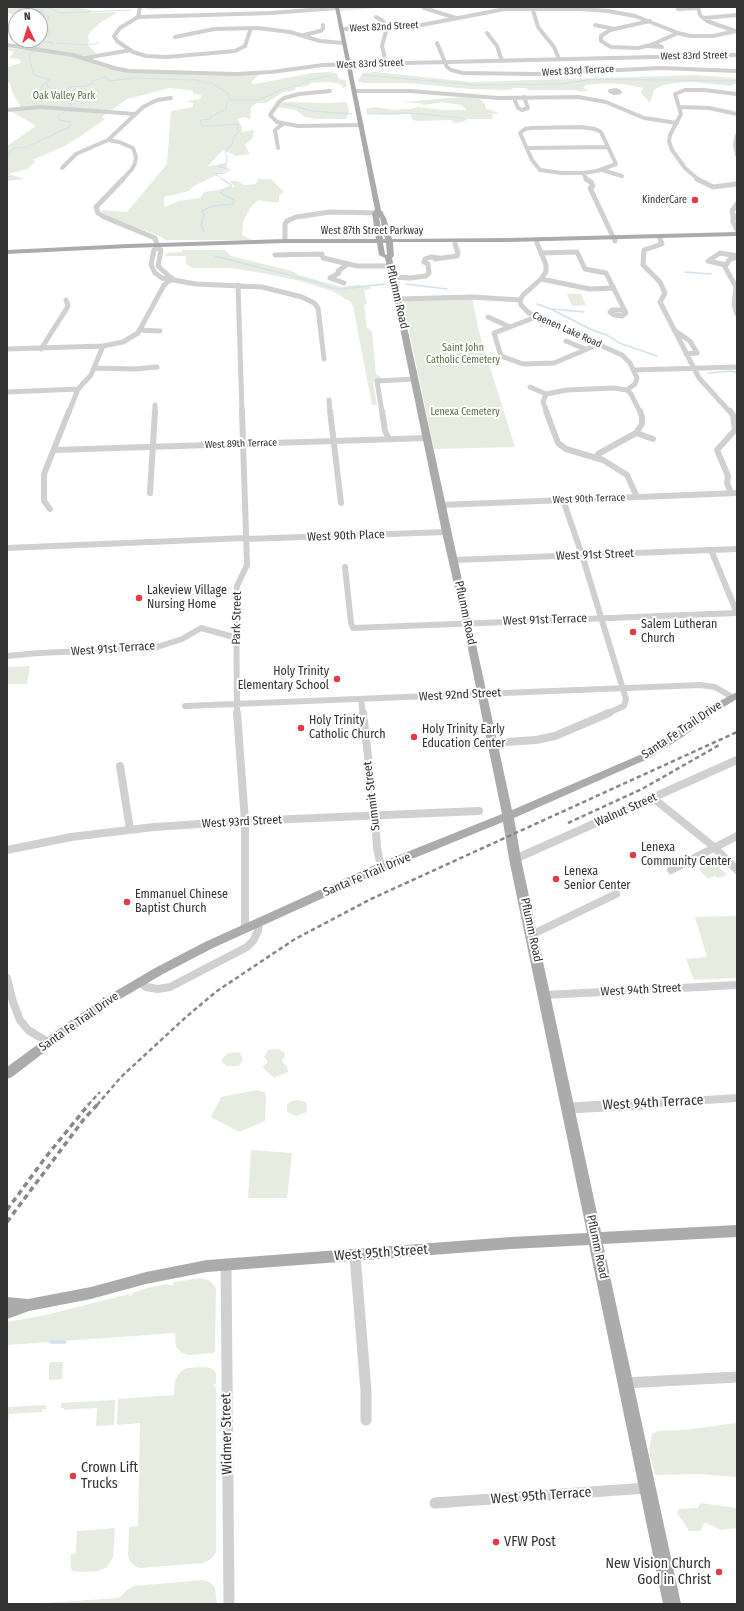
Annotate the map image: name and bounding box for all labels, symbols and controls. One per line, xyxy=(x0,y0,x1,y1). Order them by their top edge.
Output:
north arrow xyxy=(8,8,48,48)
text: N xyxy=(23,10,31,23)
street label: West 82nd Street xyxy=(349,19,419,35)
street label: West 83rd Street xyxy=(660,49,728,63)
street label: West 83rd Street xyxy=(336,57,404,71)
street label: West 83rd Terrace xyxy=(542,63,614,79)
park label: Oak Valley Park xyxy=(33,90,95,102)
place label: KinderCare xyxy=(642,194,687,206)
marker: KinderCare xyxy=(690,195,700,205)
street label: West 87th Street Parkway xyxy=(321,225,423,237)
street label: Pflumm Road xyxy=(383,264,411,330)
street label: Caenen Lake Road xyxy=(531,309,603,351)
park label: Saint John Catholic Cemetery xyxy=(426,342,500,366)
park label: Lenexa Cemetery xyxy=(430,406,500,418)
street label: West 89th Terrace xyxy=(205,437,277,451)
street label: West 90th Terrace xyxy=(552,492,626,506)
street label: West 90th Place xyxy=(307,527,385,545)
street label: West 91st Street xyxy=(556,546,634,564)
street label: Pflumm Road xyxy=(451,580,479,646)
place label: Lakeview Village Nursing Home xyxy=(147,584,227,612)
street label: Park Street xyxy=(229,591,245,645)
marker: Lakeview Village Nursing Home xyxy=(134,593,144,603)
street label: West 91st Terrace xyxy=(503,611,587,629)
place label: Salem Lutheran Church xyxy=(641,618,717,646)
marker: Salem Lutheran Church xyxy=(628,627,638,637)
street label: West 91st Terrace xyxy=(70,639,156,659)
place label: Holy Trinity Elementary School xyxy=(238,665,329,693)
marker: Holy Trinity Elementary School xyxy=(332,674,342,684)
street label: West 92nd Street xyxy=(418,686,502,704)
street label: Santa Fe Trail Drive xyxy=(639,698,725,762)
place label: Holy Trinity Catholic Church xyxy=(309,714,385,742)
marker: Holy Trinity Catholic Church xyxy=(296,723,306,733)
place label: Holy Trinity Early Education Center xyxy=(422,723,505,751)
marker: Holy Trinity Early Education Center xyxy=(409,732,419,742)
street label: Summit Street xyxy=(361,760,383,832)
street label: Walnut Street xyxy=(593,790,659,830)
street label: West 93rd Street xyxy=(202,813,282,831)
place label: Lenexa Community Center xyxy=(641,841,731,869)
street label: Santa Fe Trail Drive xyxy=(321,850,413,900)
marker: Lenexa Community Center xyxy=(628,850,638,860)
place label: Lenexa Senior Center xyxy=(564,865,631,893)
marker: Lenexa Senior Center xyxy=(551,874,561,884)
place label: Emmanuel Chinese Baptist Church xyxy=(135,888,228,916)
marker: Emmanuel Chinese Baptist Church xyxy=(122,897,132,907)
street label: Pflumm Road xyxy=(517,897,545,963)
street label: West 94th Street xyxy=(600,981,682,999)
street label: Santa Fe Trail Drive xyxy=(37,989,121,1055)
street label: West 94th Terrace xyxy=(602,1092,704,1114)
street label: Pflumm Road xyxy=(583,1214,611,1280)
street label: West 95th Street xyxy=(334,1241,428,1265)
street label: Widmer Street xyxy=(218,1393,236,1475)
place label: Crown Lift Trucks xyxy=(81,1460,138,1492)
marker: Crown Lift Trucks xyxy=(68,1471,78,1481)
street label: West 95th Terrace xyxy=(490,1484,592,1508)
place label: VFW Post xyxy=(504,1534,556,1550)
marker: VFW Post xyxy=(491,1537,501,1547)
place label: New Vision Church God in Christ xyxy=(605,1556,711,1588)
marker: New Vision Church God in Christ xyxy=(714,1567,724,1577)

